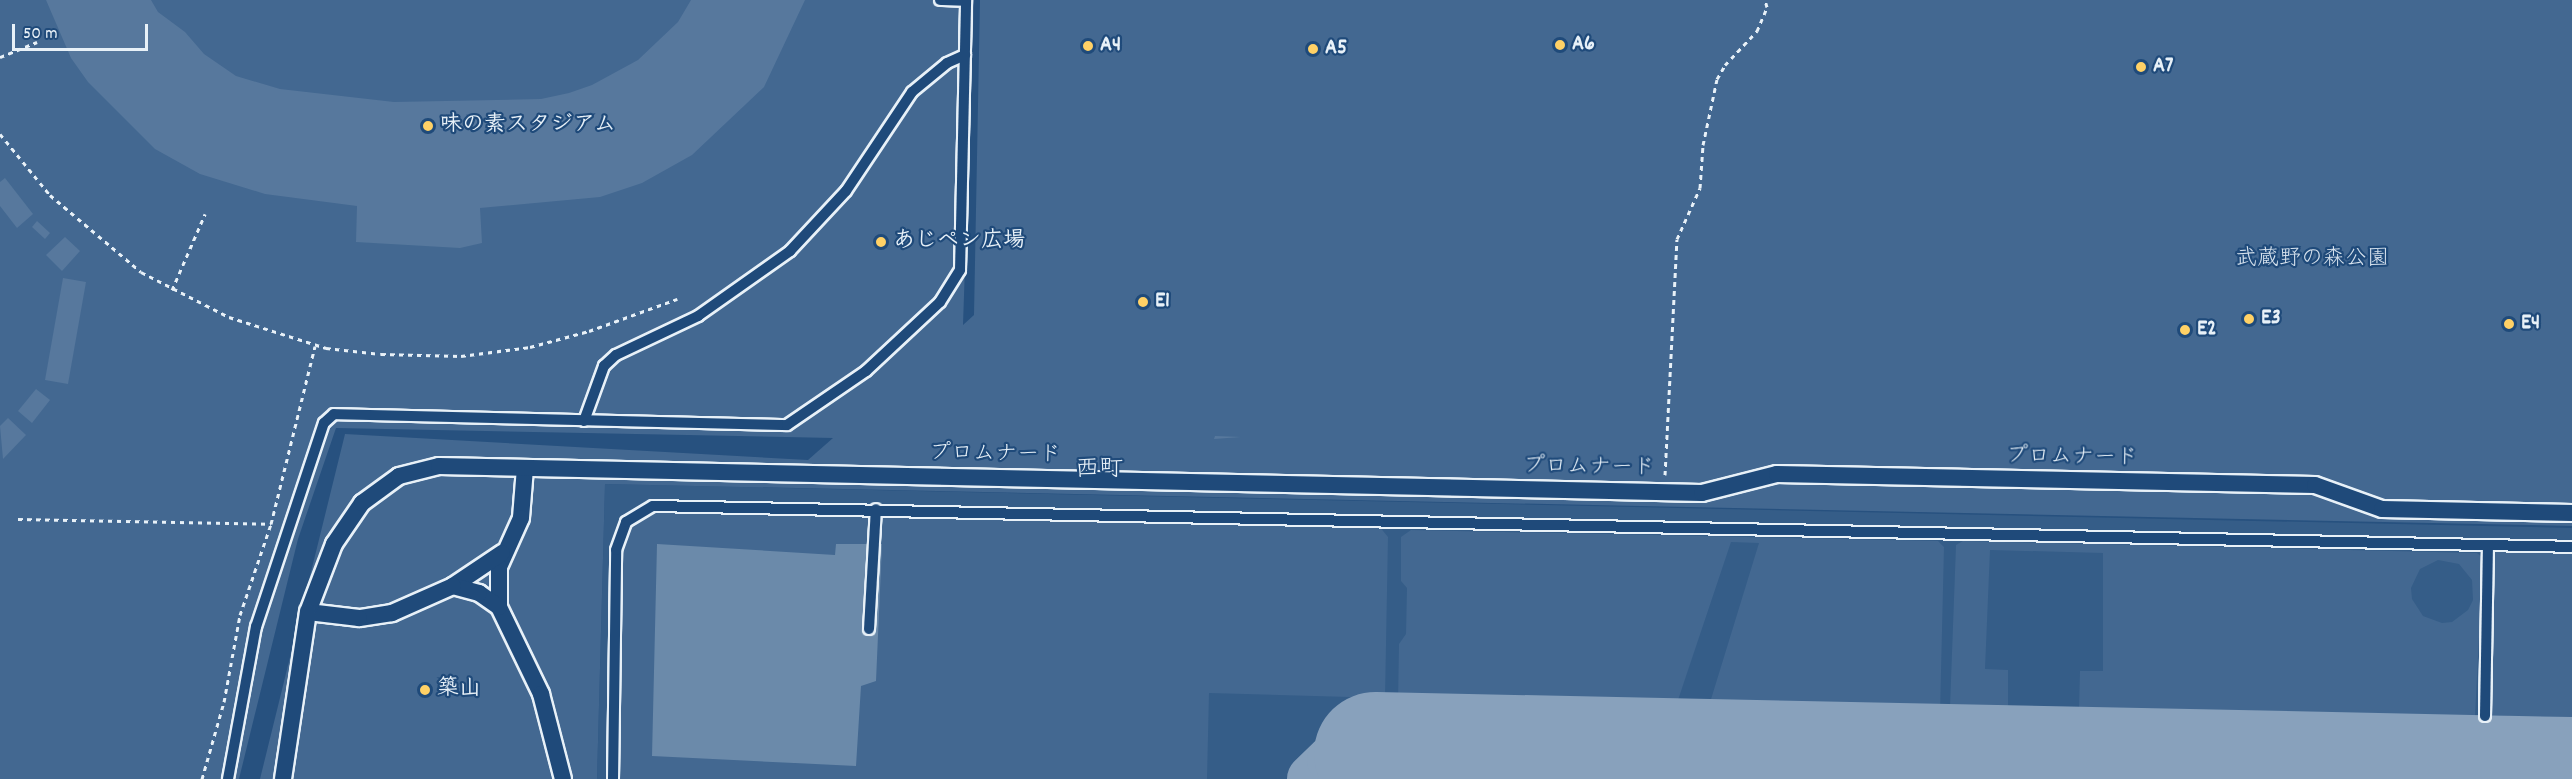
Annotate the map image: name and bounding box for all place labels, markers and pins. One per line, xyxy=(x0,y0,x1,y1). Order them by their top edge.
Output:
place label: A6 xyxy=(1572,32,1595,58)
place label: A4 xyxy=(1100,33,1121,59)
place label: A5 xyxy=(1325,36,1347,62)
marker: A6 xyxy=(1553,38,1567,52)
marker: A4 xyxy=(1081,39,1095,53)
marker: A5 xyxy=(1306,42,1320,56)
place label: A7 xyxy=(2153,54,2173,80)
marker: A7 xyxy=(2134,60,2148,74)
place label: 味の素スタジアム xyxy=(440,113,616,139)
marker: 味の素スタジアム xyxy=(421,119,435,133)
place label: あじペン広場 xyxy=(893,229,1025,255)
marker: あじペン広場 xyxy=(874,235,888,249)
place label: E1 xyxy=(1155,289,1170,315)
marker: E1 xyxy=(1136,295,1150,309)
place label: E3 xyxy=(2261,306,2281,332)
place label: E4 xyxy=(2521,311,2540,337)
marker: E3 xyxy=(2242,312,2256,326)
place label: E2 xyxy=(2197,317,2217,343)
marker: E4 xyxy=(2502,317,2516,331)
marker: E2 xyxy=(2178,323,2192,337)
place label: 築山 xyxy=(437,677,481,703)
marker: 築山 xyxy=(418,683,432,697)

